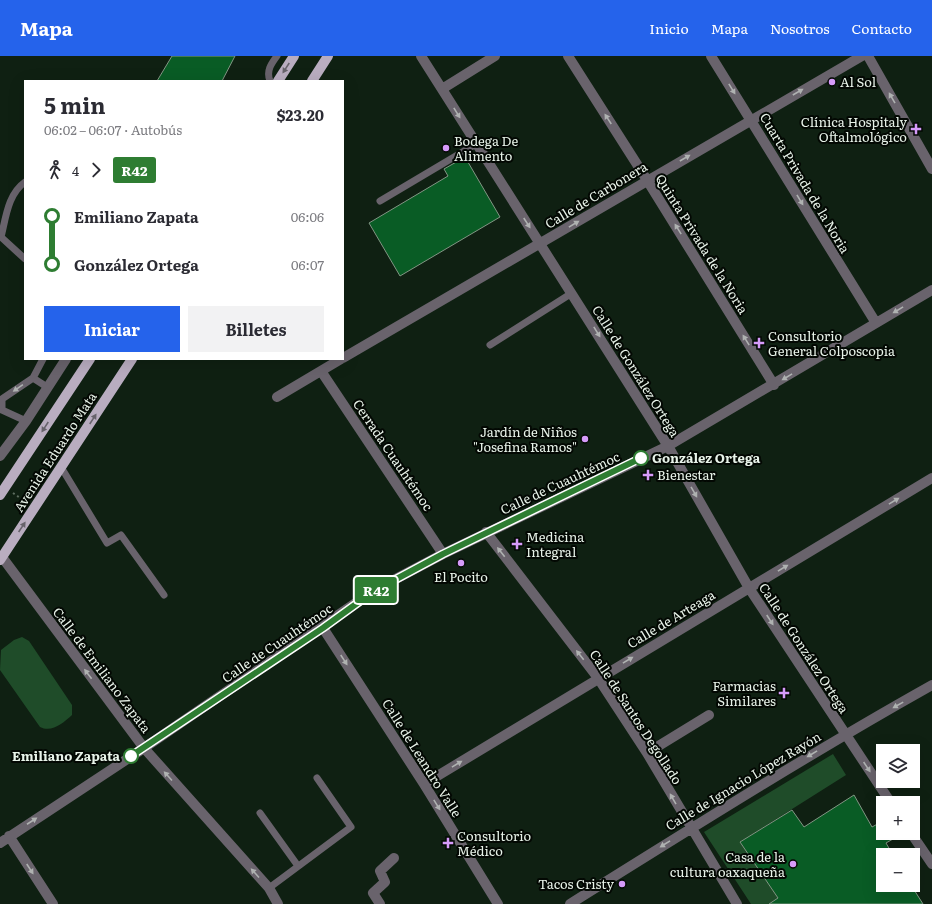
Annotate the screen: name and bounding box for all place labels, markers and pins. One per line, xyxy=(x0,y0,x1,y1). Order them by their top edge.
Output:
place label: Al Sol xyxy=(840,72,877,91)
marker: Al Sol xyxy=(827,77,837,87)
place label: Clínica Hospitaly Oftalmológico xyxy=(801,112,908,146)
marker: Clínica Hospitaly Oftalmológico xyxy=(910,123,922,135)
place label: Bodega De Alimento xyxy=(454,131,518,165)
marker: Bodega De Alimento xyxy=(441,143,451,153)
place label: Consultorio General Colposcopia xyxy=(768,326,895,360)
marker: Consultorio General Colposcopia xyxy=(753,337,765,349)
place label: Jardín de Niños "Josefina Ramos" xyxy=(473,422,577,456)
marker: Jardín de Niños "Josefina Ramos" xyxy=(580,434,590,444)
place label: González Ortega xyxy=(652,448,761,467)
marker: González Ortega xyxy=(633,450,649,466)
place label: Bienestar xyxy=(657,465,716,484)
marker: Bienestar xyxy=(642,469,654,481)
place label: Medicina Integral xyxy=(526,527,584,561)
marker: Medicina Integral xyxy=(511,538,523,550)
marker: El Pocito xyxy=(456,558,466,568)
place label: El Pocito xyxy=(434,567,488,586)
place label: Farmacias Similares xyxy=(712,676,776,710)
marker: Farmacias Similares xyxy=(779,688,789,698)
place label: Emiliano Zapata xyxy=(12,746,120,765)
marker: Emiliano Zapata xyxy=(123,748,139,764)
place label: Consultorio Médico xyxy=(457,826,531,860)
marker: Consultorio Médico xyxy=(442,837,454,849)
place label: Casa de la cultura oaxaqueña xyxy=(670,847,785,881)
marker: Casa de la cultura oaxaqueña xyxy=(788,859,798,869)
place label: Tacos Cristy xyxy=(538,874,615,893)
marker: Tacos Cristy xyxy=(617,879,627,889)

